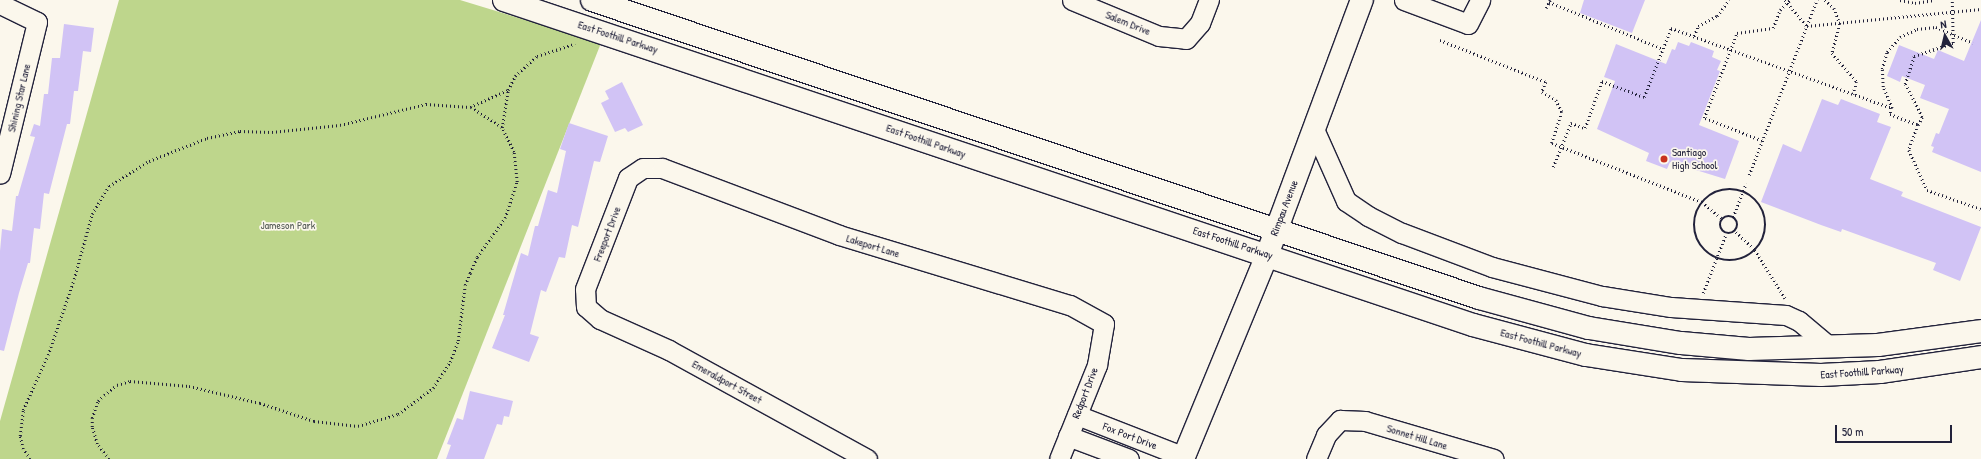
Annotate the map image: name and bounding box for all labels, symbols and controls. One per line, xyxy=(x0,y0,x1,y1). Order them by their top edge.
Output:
street label: Salem Drive xyxy=(1104,8,1152,38)
north arrow xyxy=(1925,16,1965,56)
text: N xyxy=(1939,17,1947,31)
street label: East Foothill Parkway xyxy=(576,18,660,56)
street label: Shining Star Lane xyxy=(5,63,33,133)
street label: East Foothill Parkway xyxy=(884,121,968,161)
place label: Santiago High School xyxy=(1672,146,1717,172)
marker: Santiago High School xyxy=(1659,154,1669,164)
street label: Rimpau Avenue xyxy=(1267,178,1301,238)
street label: Freeport Drive xyxy=(591,205,623,263)
park label: Jameson Park xyxy=(261,218,315,232)
street label: East Foothill Parkway xyxy=(1191,224,1275,262)
street label: Lakeport Lane xyxy=(845,232,901,260)
street label: East Foothill Parkway xyxy=(1499,326,1583,360)
street label: Emeraldport Street xyxy=(690,357,764,407)
street label: East Foothill Parkway xyxy=(1820,363,1904,381)
street label: Redport Drive xyxy=(1069,365,1101,421)
scale bar xyxy=(1837,417,1954,443)
street label: Fox Port Drive xyxy=(1101,420,1159,452)
street label: Sonnet Hill Lane xyxy=(1385,422,1449,452)
text: 50 m xyxy=(1842,423,1863,440)

